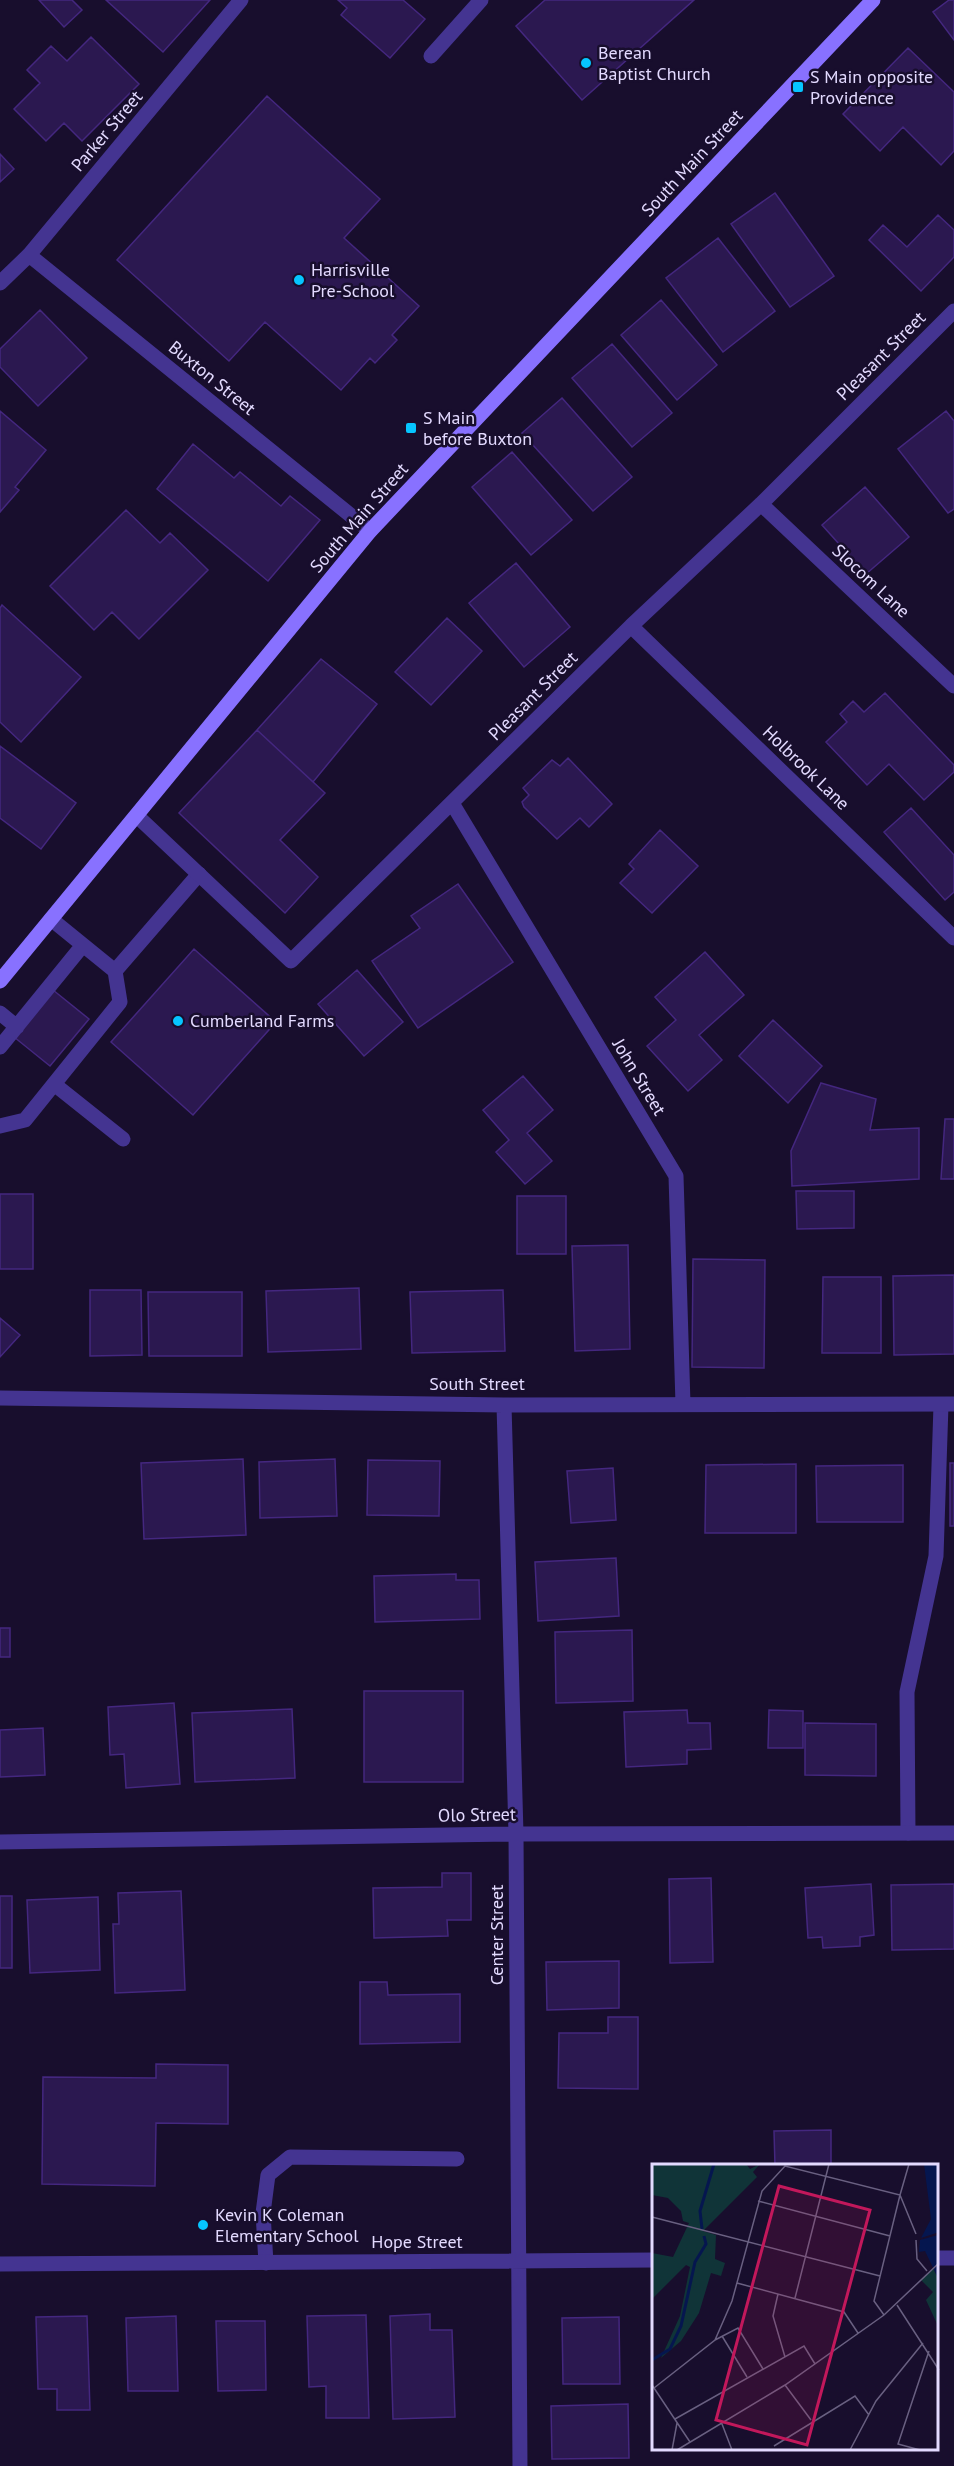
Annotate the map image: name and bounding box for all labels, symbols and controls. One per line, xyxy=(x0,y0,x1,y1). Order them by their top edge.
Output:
place label: Berean Baptist Church xyxy=(598,41,711,85)
marker: Berean Baptist Church xyxy=(579,56,593,70)
place label: S Main opposite Providence xyxy=(810,65,933,109)
marker: S Main opposite Providence xyxy=(791,80,805,94)
street label: Parker Street xyxy=(66,85,147,176)
street label: South Main Street xyxy=(636,104,747,221)
place label: Harrisville Pre-School xyxy=(311,258,395,302)
marker: Harrisville Pre-School xyxy=(292,273,306,287)
street label: Pleasant Street xyxy=(831,306,930,405)
street label: Buxton Street xyxy=(164,335,261,420)
place label: S Main before Buxton xyxy=(423,406,532,450)
marker: S Main before Buxton xyxy=(404,421,418,435)
street label: South Main Street xyxy=(305,458,413,577)
street label: Slocom Lane xyxy=(828,539,915,623)
street label: Pleasant Street xyxy=(483,646,582,745)
street label: Holbrook Lane xyxy=(758,721,855,815)
place label: Cumberland Farms xyxy=(190,1009,334,1032)
marker: Cumberland Farms xyxy=(171,1014,185,1028)
street label: John Street xyxy=(607,1033,671,1119)
street label: South Street xyxy=(429,1372,525,1395)
street label: Olo Street xyxy=(438,1802,516,1827)
street label: Center Street xyxy=(485,1885,508,1985)
inset map xyxy=(652,2164,939,2451)
place label: Kevin K Coleman Elementary School xyxy=(215,2203,359,2247)
marker: Kevin K Coleman Elementary School xyxy=(196,2218,210,2232)
street label: Hope Street xyxy=(371,2230,463,2253)

